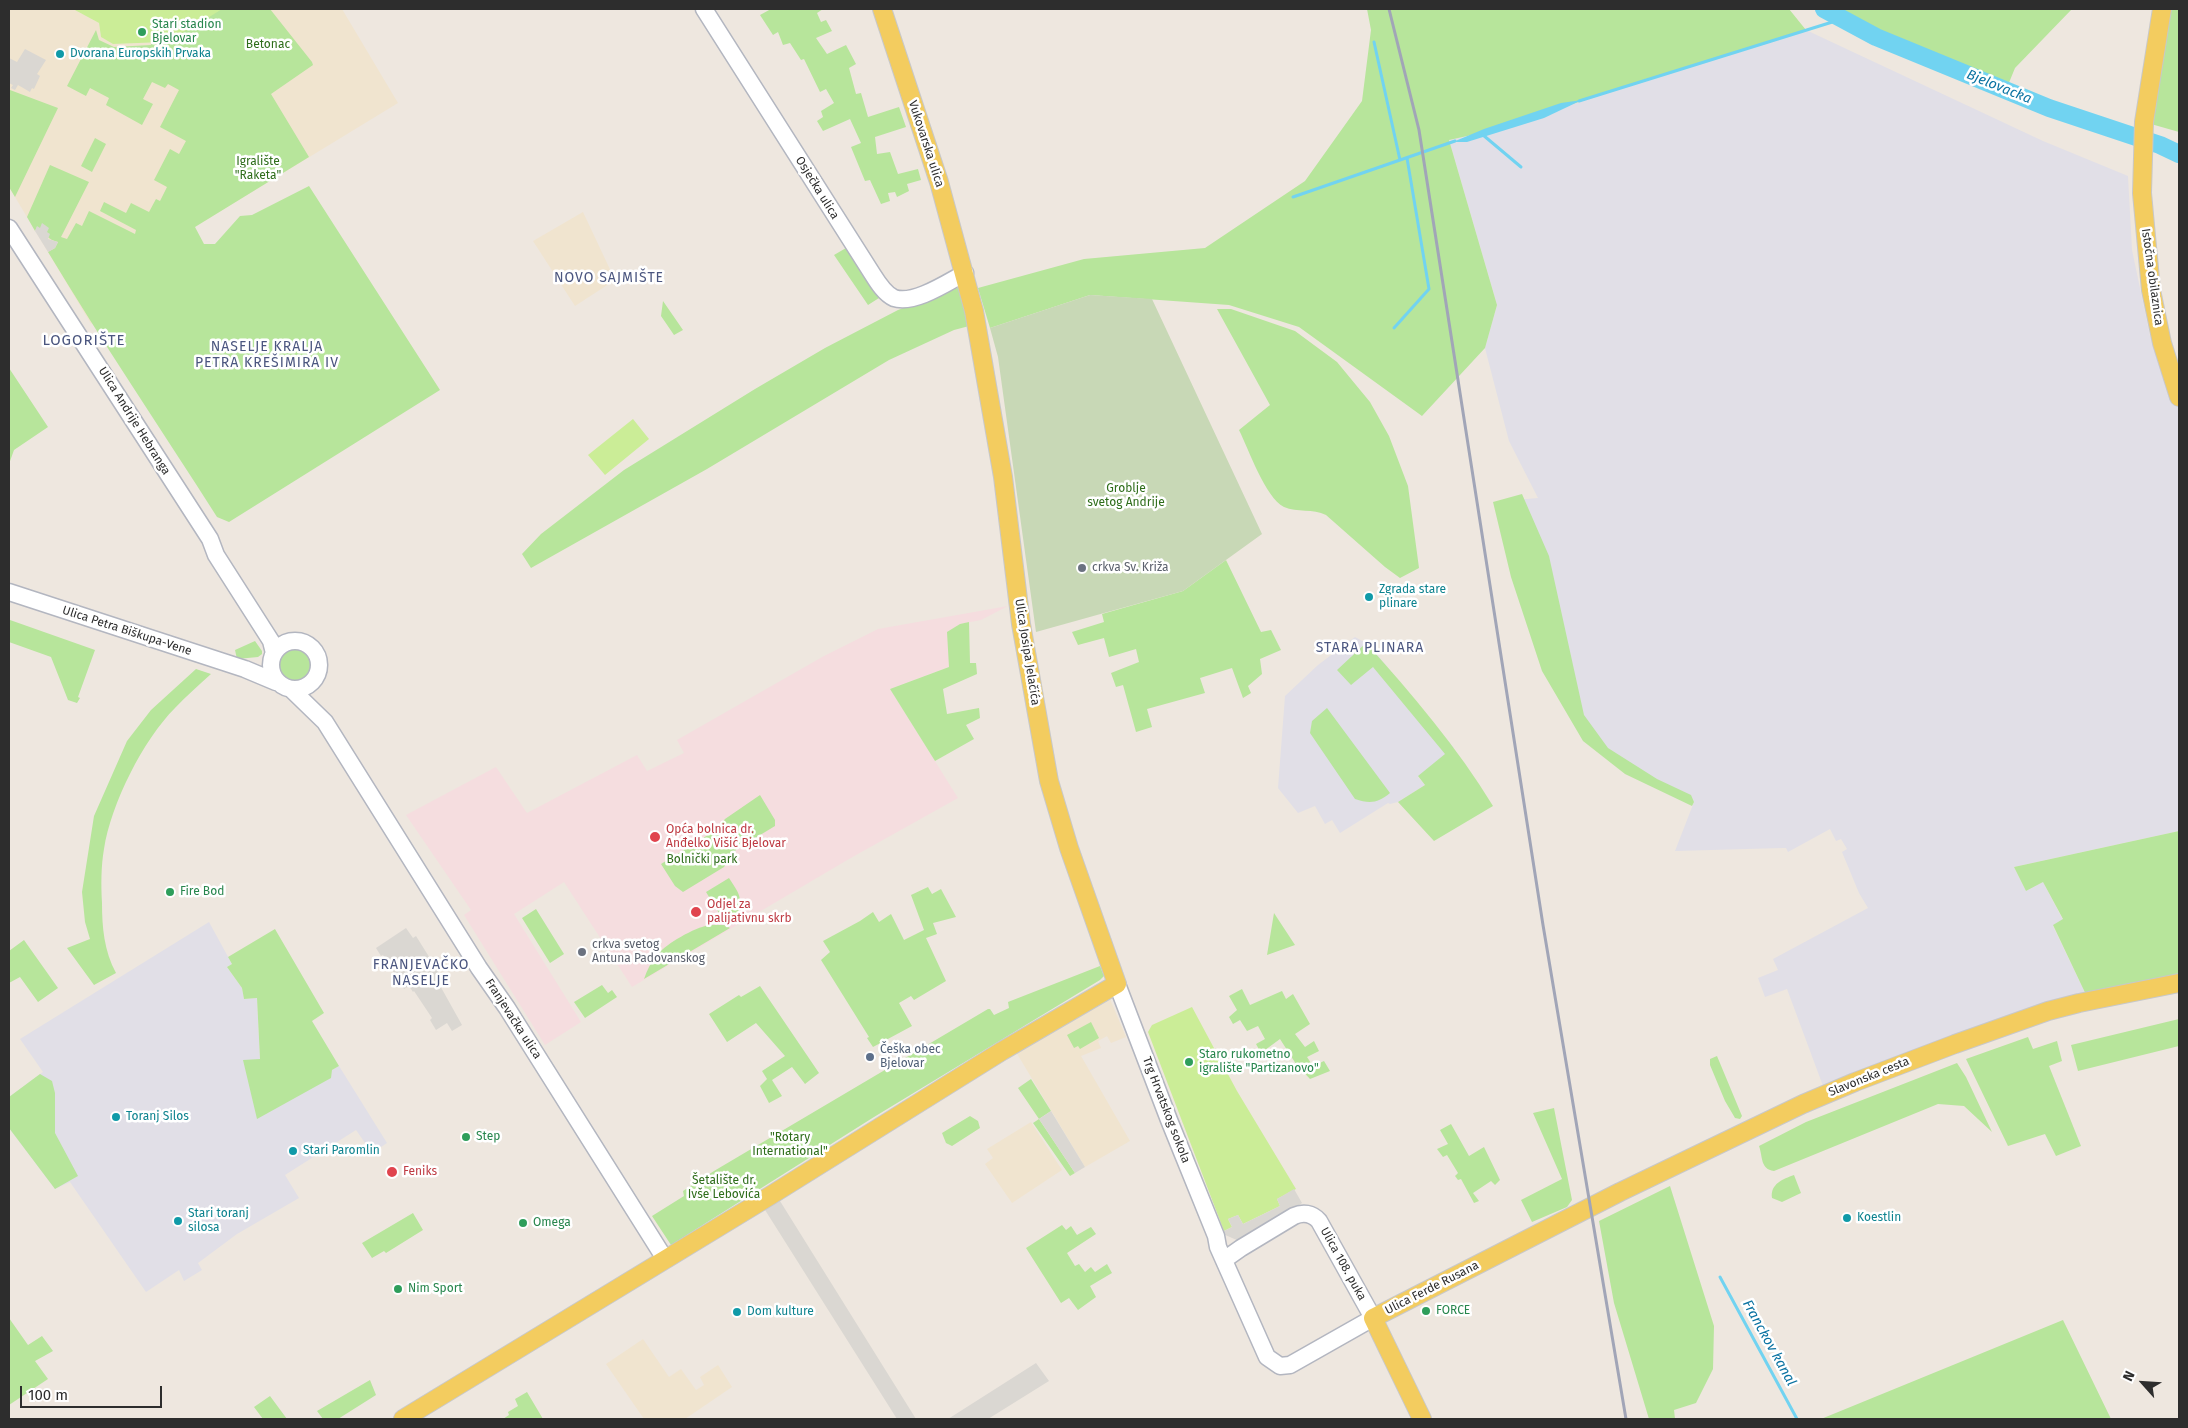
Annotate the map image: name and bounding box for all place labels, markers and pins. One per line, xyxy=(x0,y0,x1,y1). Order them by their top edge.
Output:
place label: Stari stadion Bjelovar xyxy=(152,18,221,46)
marker: Stari stadion Bjelovar xyxy=(136,26,148,38)
place label: Dvorana Europskih Prvaka xyxy=(70,47,211,61)
marker: Dvorana Europskih Prvaka xyxy=(54,48,66,60)
place label: crkva Sv. Križa xyxy=(1092,561,1169,575)
marker: crkva Sv. Križa xyxy=(1076,562,1088,574)
place label: Zgrada stare plinare xyxy=(1379,583,1446,611)
marker: Zgrada stare plinare xyxy=(1363,591,1375,603)
place label: Opća bolnica dr. Anđelko Višić Bjelovar xyxy=(666,823,786,851)
marker: Opća bolnica dr. Anđelko Višić Bjelovar xyxy=(648,830,662,844)
place label: Fire Bod xyxy=(180,885,224,899)
marker: Fire Bod xyxy=(164,886,176,898)
place label: Odjel za palijativnu skrb xyxy=(707,898,792,926)
marker: Odjel za palijativnu skrb xyxy=(689,905,703,919)
place label: crkva svetog Antuna Padovanskog xyxy=(592,938,705,966)
marker: crkva svetog Antuna Padovanskog xyxy=(576,946,588,958)
place label: Češka obec Bjelovar xyxy=(880,1043,941,1071)
place label: Staro rukometno igralište "Partizanovo" xyxy=(1199,1048,1319,1076)
marker: Češka obec Bjelovar xyxy=(864,1051,876,1063)
marker: Staro rukometno igralište "Partizanovo" xyxy=(1183,1056,1195,1068)
place label: Toranj Silos xyxy=(126,1110,189,1124)
marker: Toranj Silos xyxy=(110,1111,122,1123)
place label: Step xyxy=(476,1130,500,1144)
marker: Step xyxy=(460,1131,472,1143)
place label: Stari Paromlin xyxy=(303,1144,380,1158)
marker: Stari Paromlin xyxy=(287,1145,299,1157)
marker: Feniks xyxy=(385,1165,399,1179)
place label: Feniks xyxy=(403,1165,437,1179)
place label: Stari toranj silosa xyxy=(188,1207,249,1235)
place label: Koestlin xyxy=(1857,1211,1901,1225)
marker: Koestlin xyxy=(1841,1212,1853,1224)
marker: Stari toranj silosa xyxy=(172,1215,184,1227)
place label: Omega xyxy=(533,1216,571,1230)
marker: Omega xyxy=(517,1217,529,1229)
place label: Nim Sport xyxy=(408,1282,463,1296)
marker: Nim Sport xyxy=(392,1283,404,1295)
place label: FORCE xyxy=(1436,1304,1470,1318)
place label: Dom kulture xyxy=(747,1305,814,1319)
marker: FORCE xyxy=(1420,1305,1432,1317)
marker: Dom kulture xyxy=(731,1306,743,1318)

